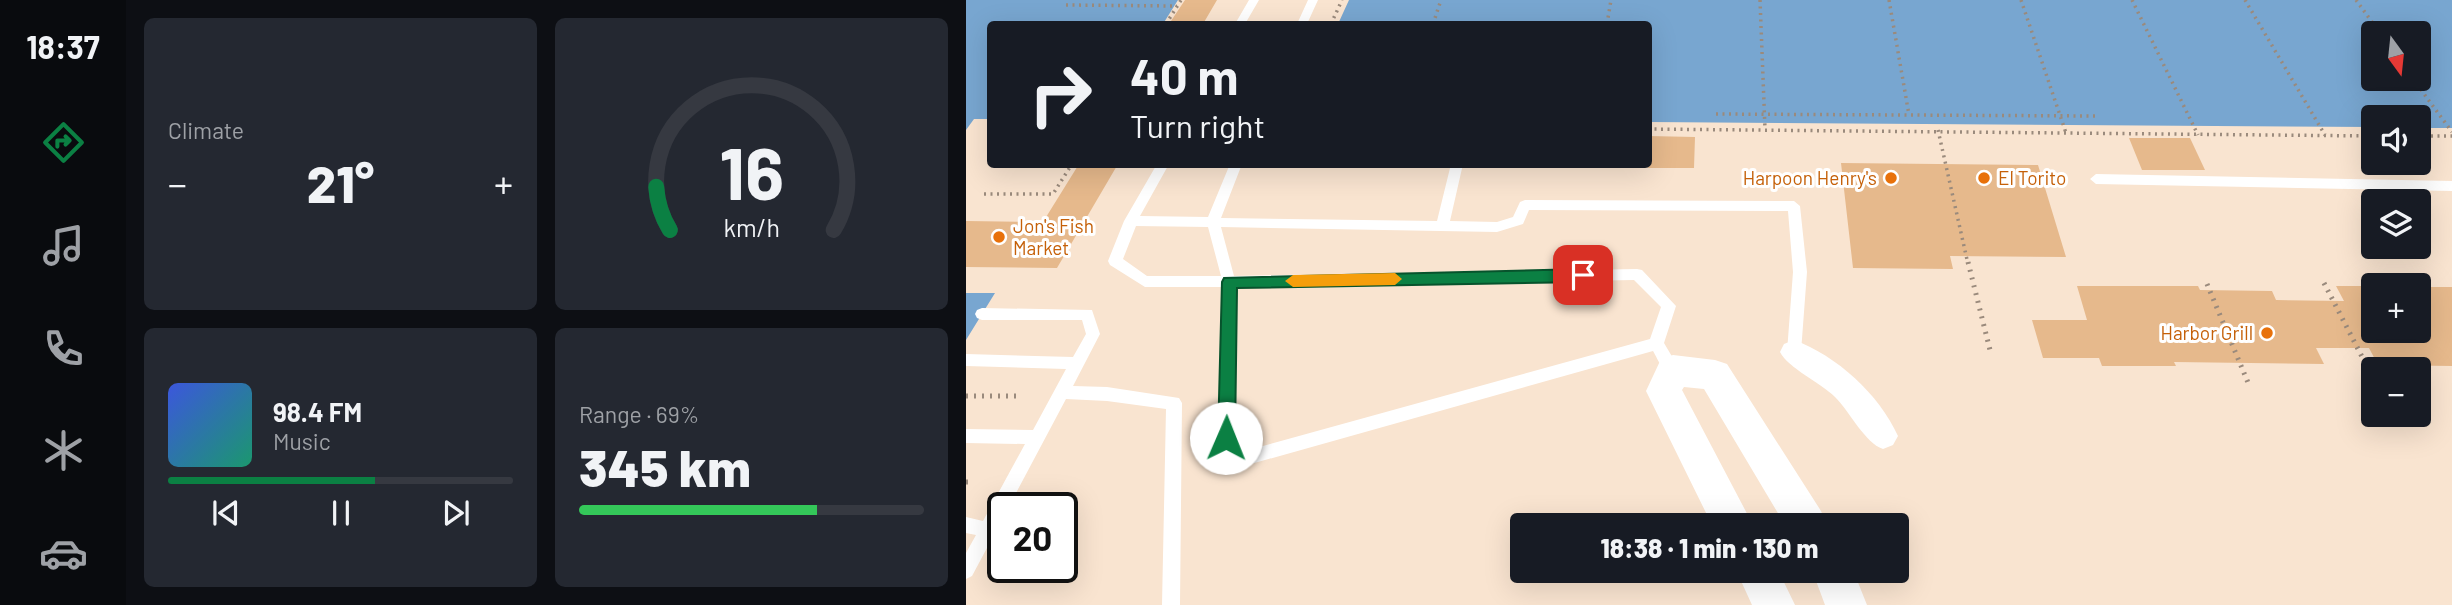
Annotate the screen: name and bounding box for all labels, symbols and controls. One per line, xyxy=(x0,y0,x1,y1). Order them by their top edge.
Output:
north arrow xyxy=(2361,21,2431,91)
map controls xyxy=(2361,21,2431,427)
text: 18:37 xyxy=(26,27,100,65)
text: 40 m xyxy=(1130,46,1238,105)
icon: right xyxy=(1015,49,1106,140)
button: sound xyxy=(2361,105,2431,175)
text: Turn right xyxy=(1130,106,1265,144)
text: Climate xyxy=(168,116,244,144)
icon: directions xyxy=(39,118,88,167)
text: 16 xyxy=(719,127,784,215)
text: 21° xyxy=(307,151,374,213)
text: − xyxy=(168,160,187,206)
text: + xyxy=(494,160,513,206)
place label: Harpoon Henry's xyxy=(1743,166,1877,189)
place label: El Torito xyxy=(1998,166,2066,189)
marker: Harpoon Henry's xyxy=(1883,170,1899,186)
marker: El Torito xyxy=(1976,170,1992,186)
button: layers xyxy=(2361,189,2431,259)
text: km/h xyxy=(723,212,780,242)
place label: Jon's Fish Market xyxy=(1013,214,1094,259)
icon: music xyxy=(39,221,88,270)
marker: Jon's Fish Market xyxy=(991,229,1007,245)
pin xyxy=(1553,245,1613,305)
icon: arrive xyxy=(1564,256,1602,294)
button: + xyxy=(2361,273,2431,343)
place label: Harbor Grill xyxy=(2160,321,2253,344)
icon: phone xyxy=(39,324,88,373)
marker: Harbor Grill xyxy=(2259,325,2275,341)
button: − xyxy=(2361,357,2431,427)
text: 98.4 FM xyxy=(273,396,362,427)
text: Range · 69% xyxy=(579,400,699,428)
position arrow xyxy=(1189,401,1263,475)
icon: climate xyxy=(39,426,88,475)
text: Music xyxy=(273,427,331,455)
text: 345 km xyxy=(579,435,751,497)
speed limit sign: 20 xyxy=(987,492,1078,583)
icon: previous xyxy=(207,494,245,532)
icon: pause xyxy=(322,494,360,532)
icon: next xyxy=(437,494,475,532)
icon: car xyxy=(39,529,88,578)
text: 18:38 · 1 min · 130 m xyxy=(1601,532,1818,563)

